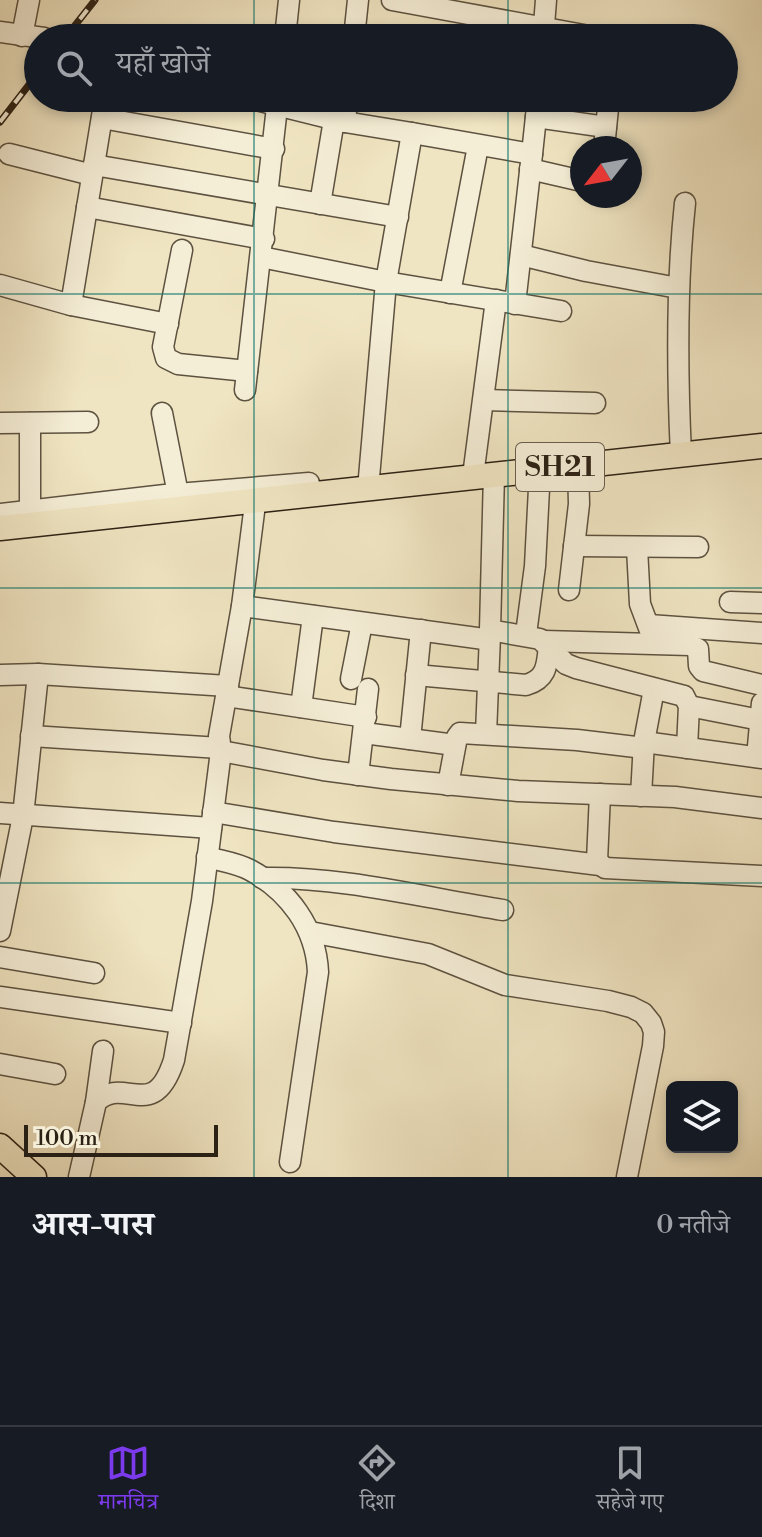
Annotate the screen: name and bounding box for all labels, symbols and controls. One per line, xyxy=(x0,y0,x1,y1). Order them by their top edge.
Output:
search box xyxy=(24,24,738,112)
text: यहाँ खोजें xyxy=(116,45,210,83)
icon: search xyxy=(52,46,96,90)
north arrow xyxy=(570,136,642,208)
road number: SH21 xyxy=(516,443,604,491)
map controls xyxy=(666,1081,738,1153)
button: layers xyxy=(666,1081,738,1153)
scale bar xyxy=(24,1121,218,1157)
text: 100 m xyxy=(36,1125,98,1152)
text: आस-पास xyxy=(32,1204,154,1246)
text: 0 नतीजे xyxy=(656,1209,730,1241)
tab: मानचित्र xyxy=(99,1441,158,1523)
tab: दिशा xyxy=(355,1441,399,1523)
tab: सहेजे गए xyxy=(596,1441,663,1523)

